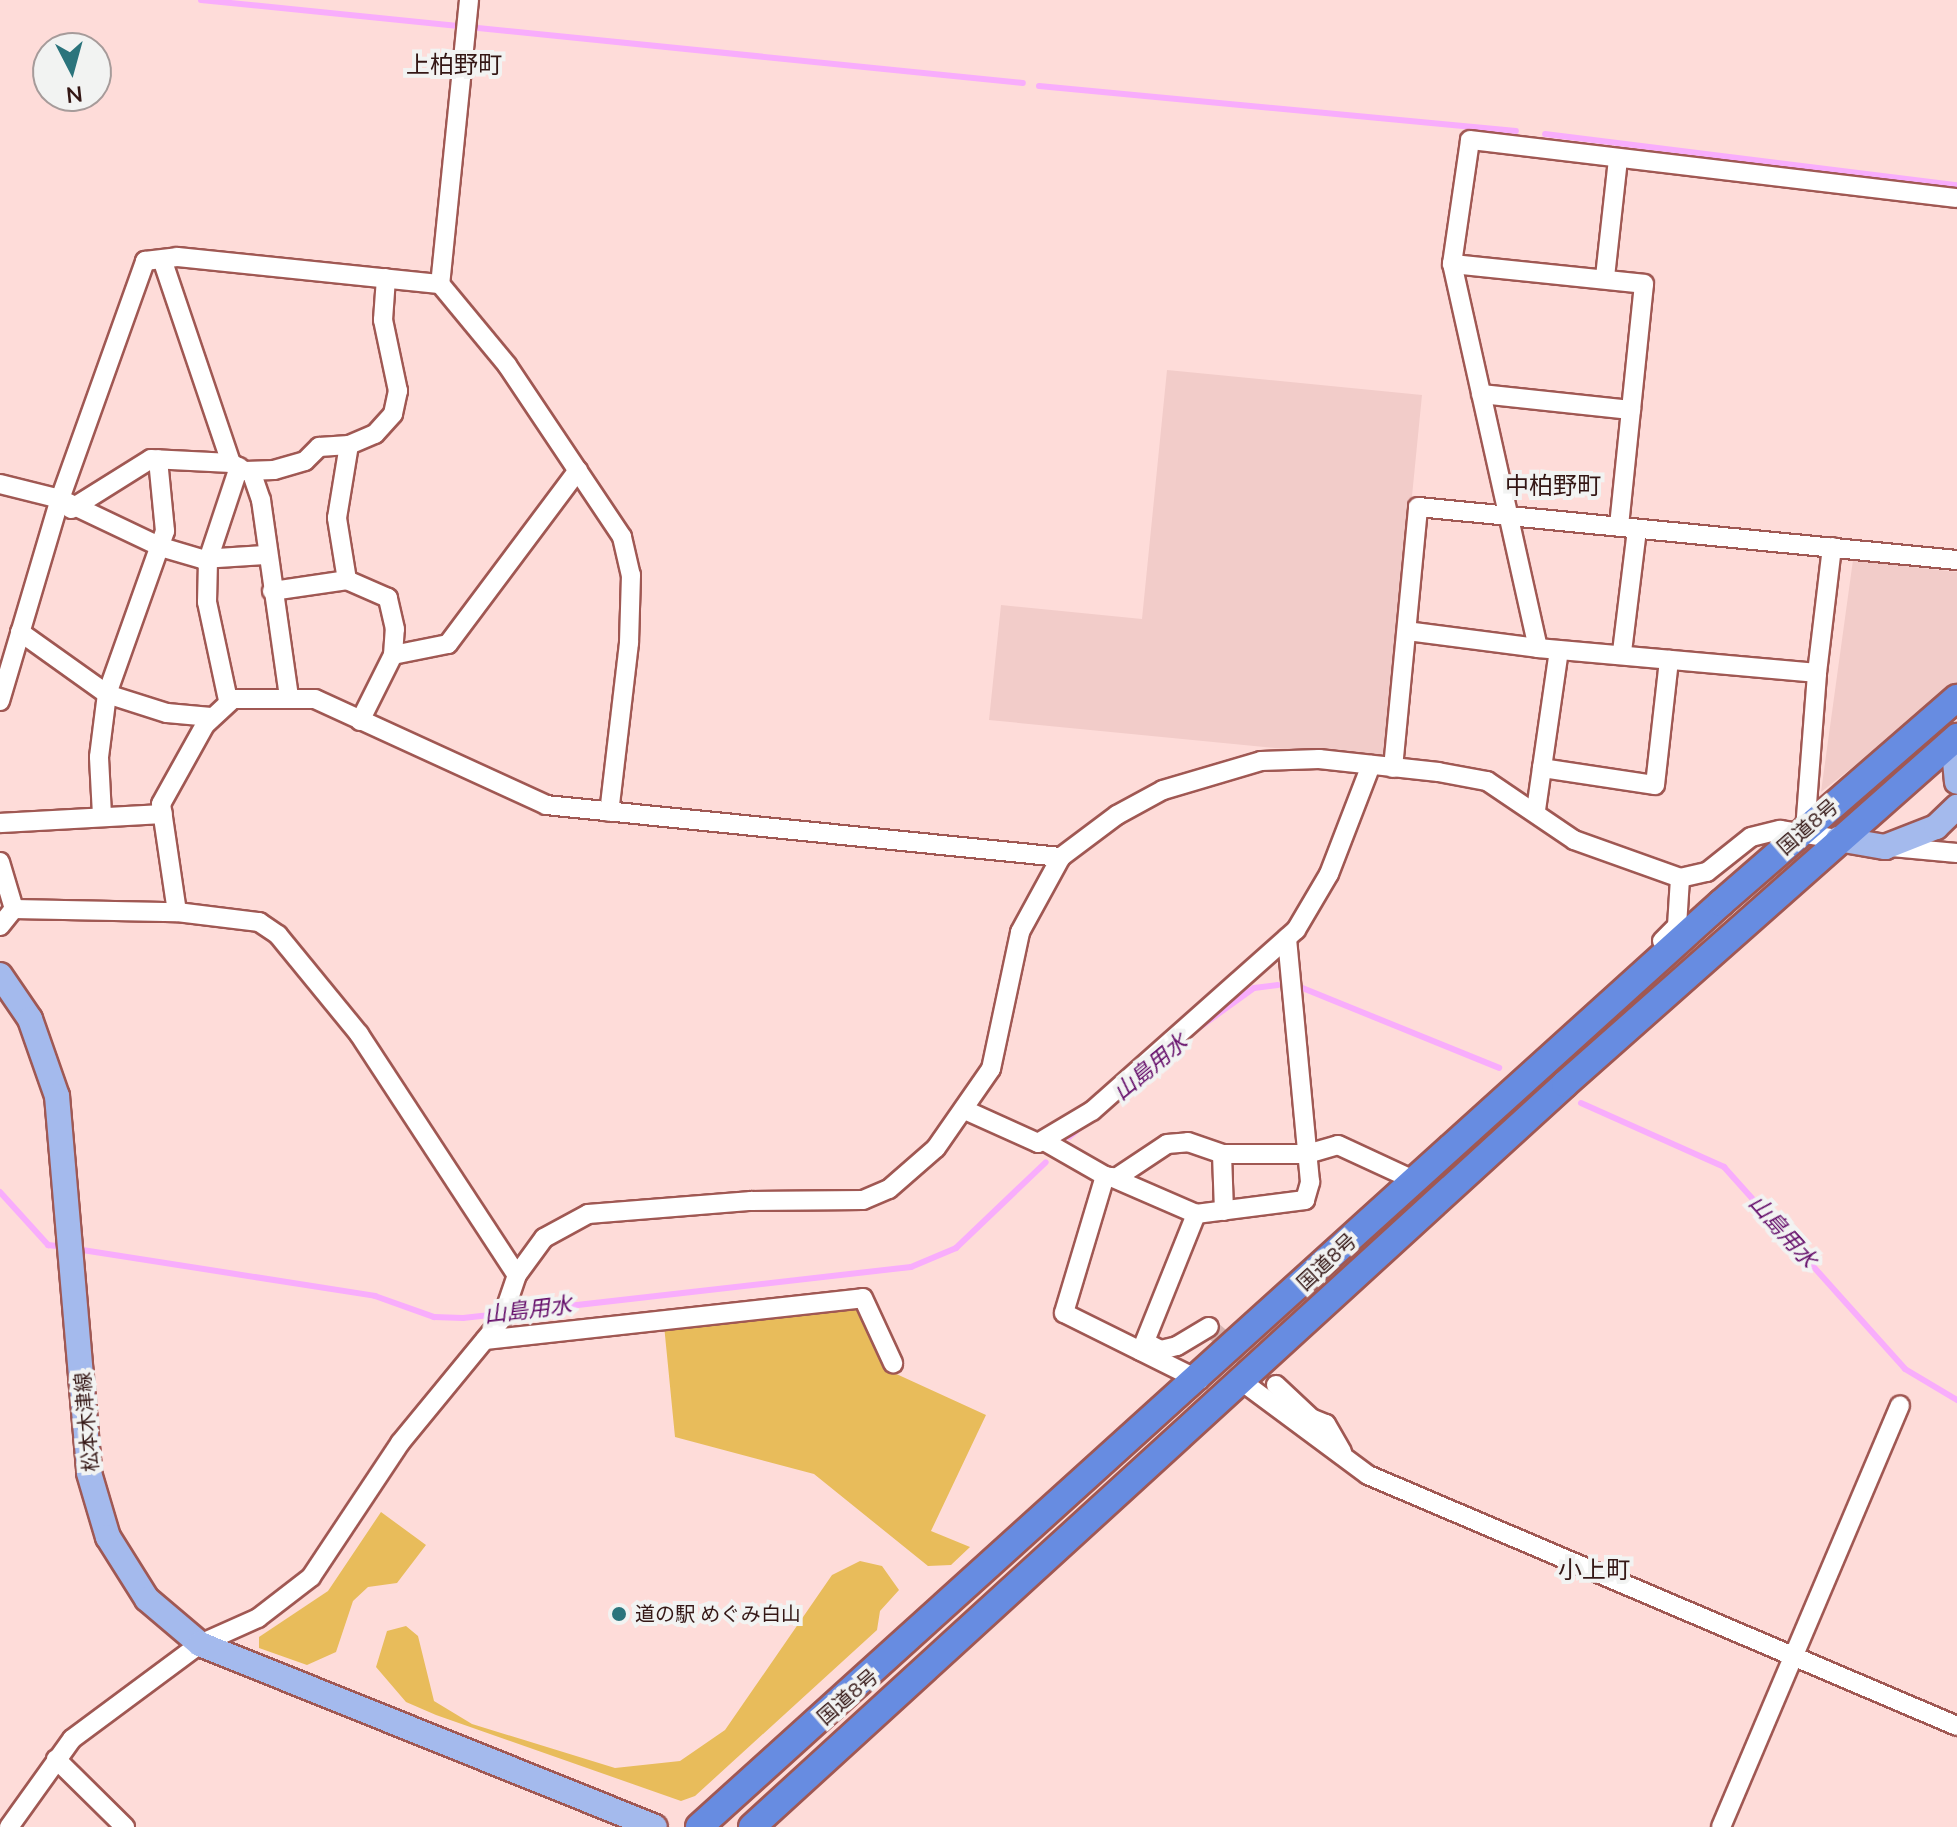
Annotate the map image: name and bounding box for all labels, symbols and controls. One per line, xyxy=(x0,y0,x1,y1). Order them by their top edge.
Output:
north arrow xyxy=(32,32,112,112)
district label: 上柏野町 xyxy=(406,52,502,80)
text: N xyxy=(65,78,84,110)
district label: 中柏野町 xyxy=(1505,473,1601,501)
street label: 国道8号 xyxy=(1773,794,1843,860)
water label: 山島用水 xyxy=(1109,1030,1193,1106)
water label: 山島用水 xyxy=(1743,1190,1821,1274)
street label: 国道8号 xyxy=(1292,1229,1362,1295)
water label: 山島用水 xyxy=(483,1293,573,1329)
street label: 松本木津線 xyxy=(71,1371,103,1473)
district label: 小上町 xyxy=(1558,1557,1630,1585)
place label: 道の駅 めぐみ白山 xyxy=(635,1602,800,1626)
marker: 道の駅 めぐみ白山 xyxy=(610,1605,628,1623)
street label: 国道8号 xyxy=(813,1664,883,1730)

